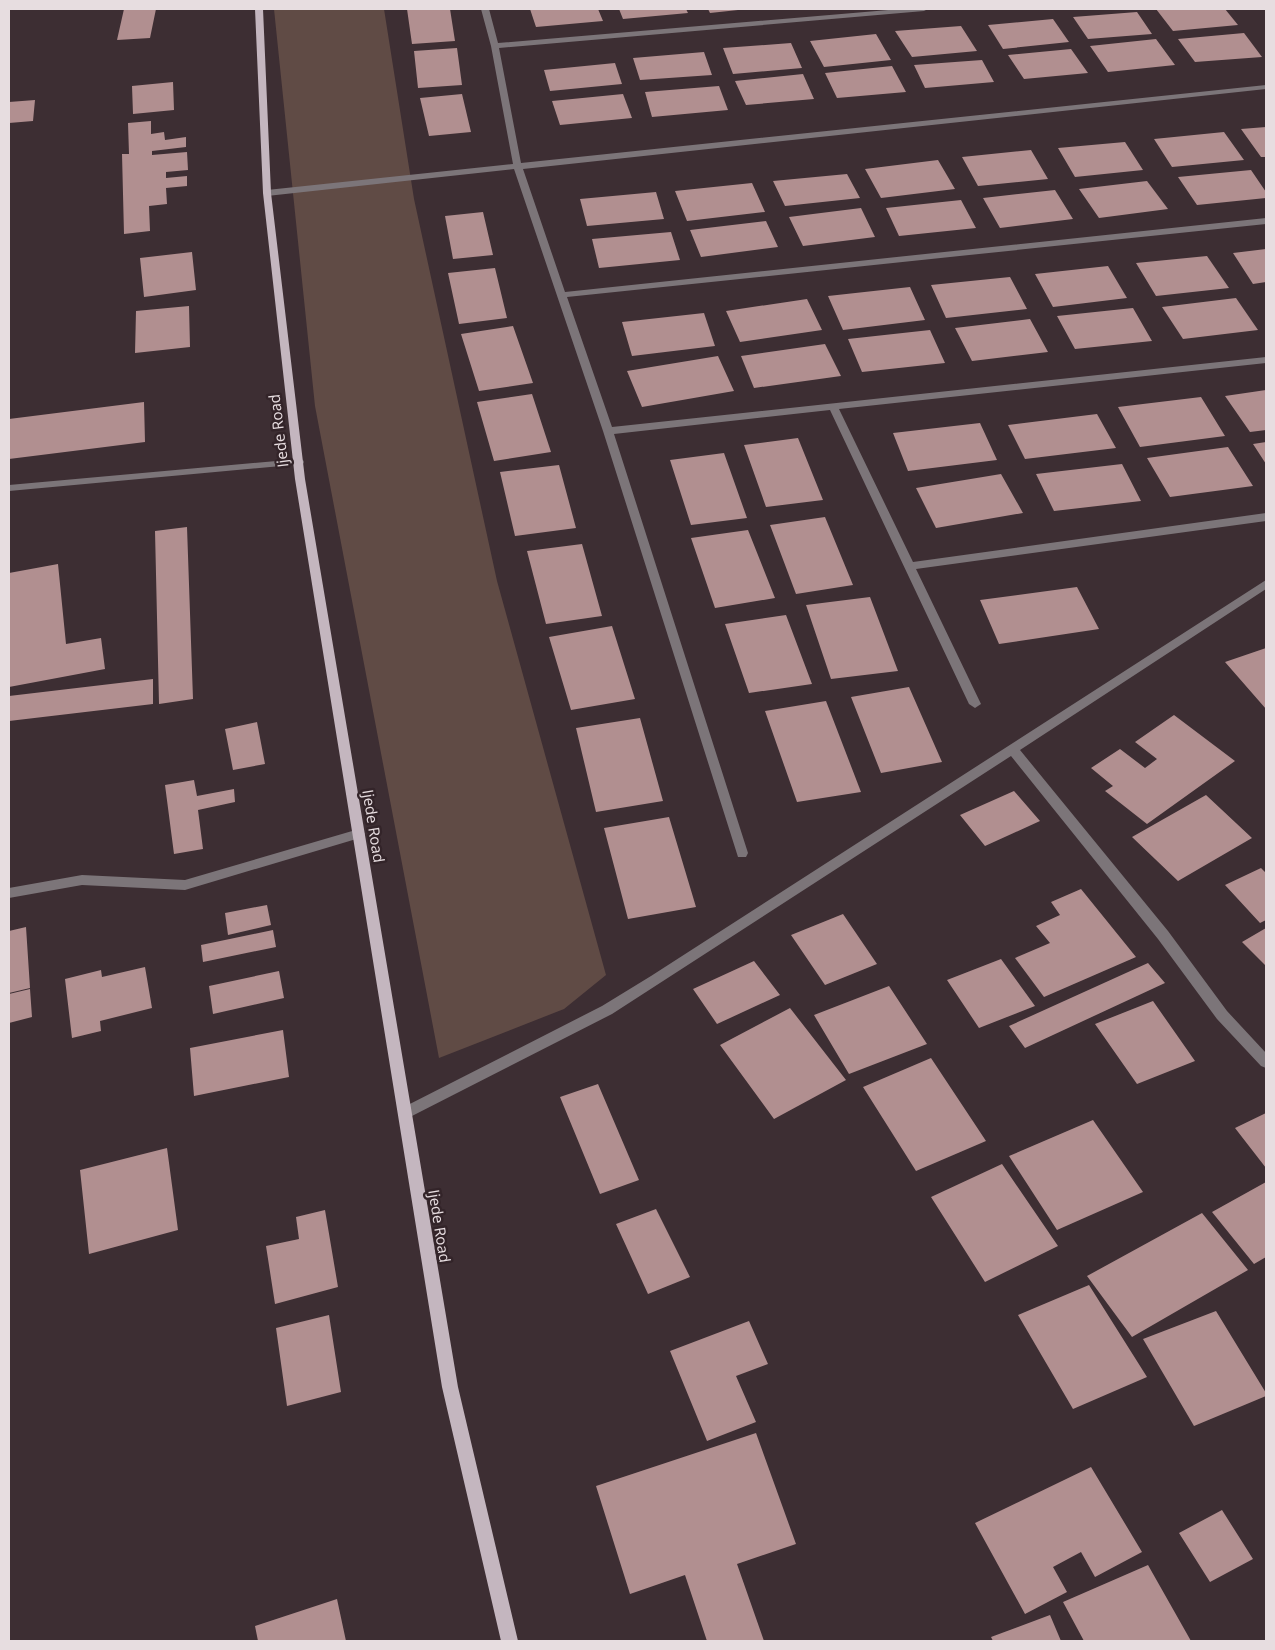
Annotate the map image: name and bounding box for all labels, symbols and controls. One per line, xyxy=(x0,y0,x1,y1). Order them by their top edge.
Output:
street label: Ijede Road xyxy=(264,393,292,469)
street label: Ijede Road xyxy=(358,788,390,864)
street label: Ijede Road xyxy=(424,1188,456,1264)

